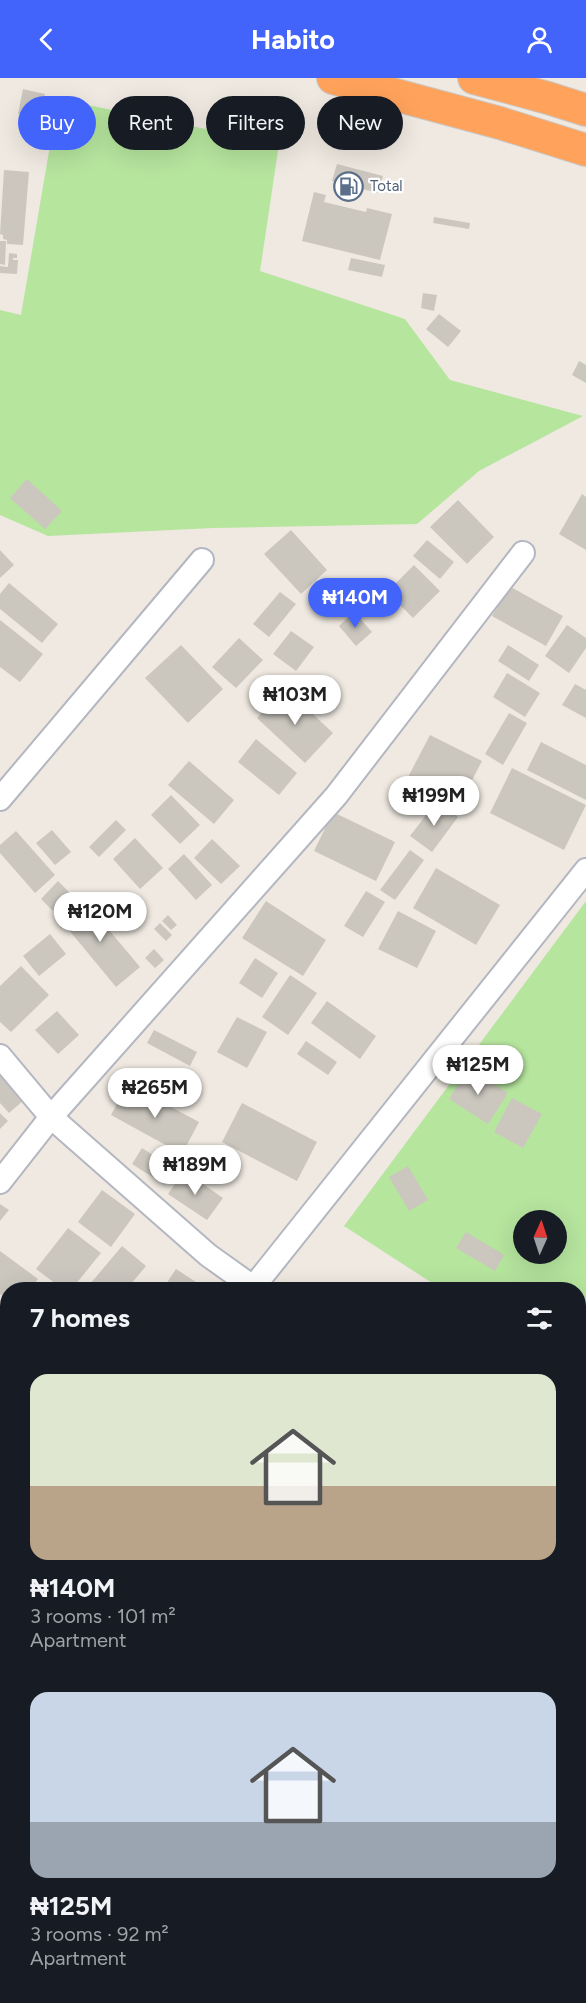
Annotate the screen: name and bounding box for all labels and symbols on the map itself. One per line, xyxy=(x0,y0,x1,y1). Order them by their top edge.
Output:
fuel station icon: Total xyxy=(333,170,365,202)
place label: Total xyxy=(370,177,403,195)
pin: ₦140M xyxy=(313,578,397,629)
pin: ₦103M xyxy=(253,675,337,726)
pin: ₦199M xyxy=(392,776,476,827)
pin: ₦120M xyxy=(58,892,142,943)
pin: ₦125M xyxy=(436,1045,520,1096)
pin: ₦265M xyxy=(113,1068,197,1119)
pin: ₦189M xyxy=(153,1145,237,1196)
north arrow xyxy=(513,1210,567,1264)

